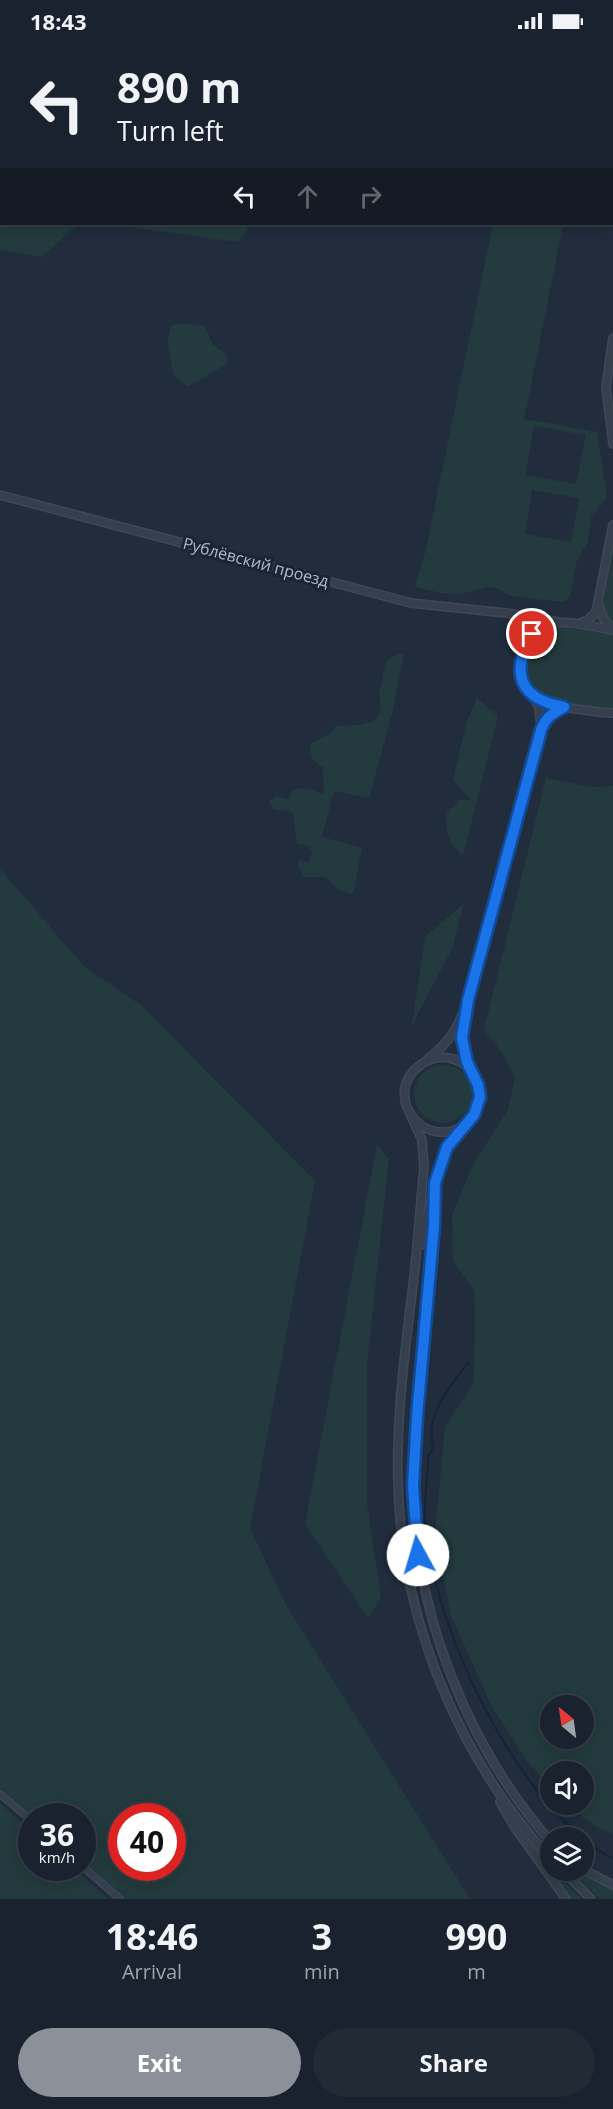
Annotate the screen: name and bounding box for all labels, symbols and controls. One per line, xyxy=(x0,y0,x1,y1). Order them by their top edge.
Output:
text: 18:43 xyxy=(30,6,87,36)
text: 890 m xyxy=(117,58,241,115)
icon: left xyxy=(18,66,96,144)
text: Turn left xyxy=(117,112,224,149)
icon: left xyxy=(228,180,261,213)
icon: ahead xyxy=(291,180,324,213)
icon: right xyxy=(354,180,387,213)
street label: Рублёвский проезд xyxy=(181,532,331,592)
pin xyxy=(506,608,557,659)
icon: arrive xyxy=(515,617,548,650)
position arrow xyxy=(386,1523,450,1587)
north arrow xyxy=(540,1695,594,1749)
map controls xyxy=(540,1695,594,1881)
button: sound xyxy=(540,1761,594,1815)
speed limit sign: 40 xyxy=(108,1803,186,1881)
text: 36 xyxy=(40,1814,74,1855)
button: layers xyxy=(540,1827,594,1881)
text: km/h xyxy=(39,1847,75,1867)
text: 18:46 xyxy=(106,1912,198,1961)
text: 3 xyxy=(312,1912,332,1961)
text: 990 xyxy=(446,1912,507,1961)
text: Arrival xyxy=(122,1958,182,1985)
text: min xyxy=(304,1958,340,1985)
text: m xyxy=(467,1958,486,1985)
button: Exit xyxy=(18,2028,301,2097)
button: Share xyxy=(313,2028,595,2097)

